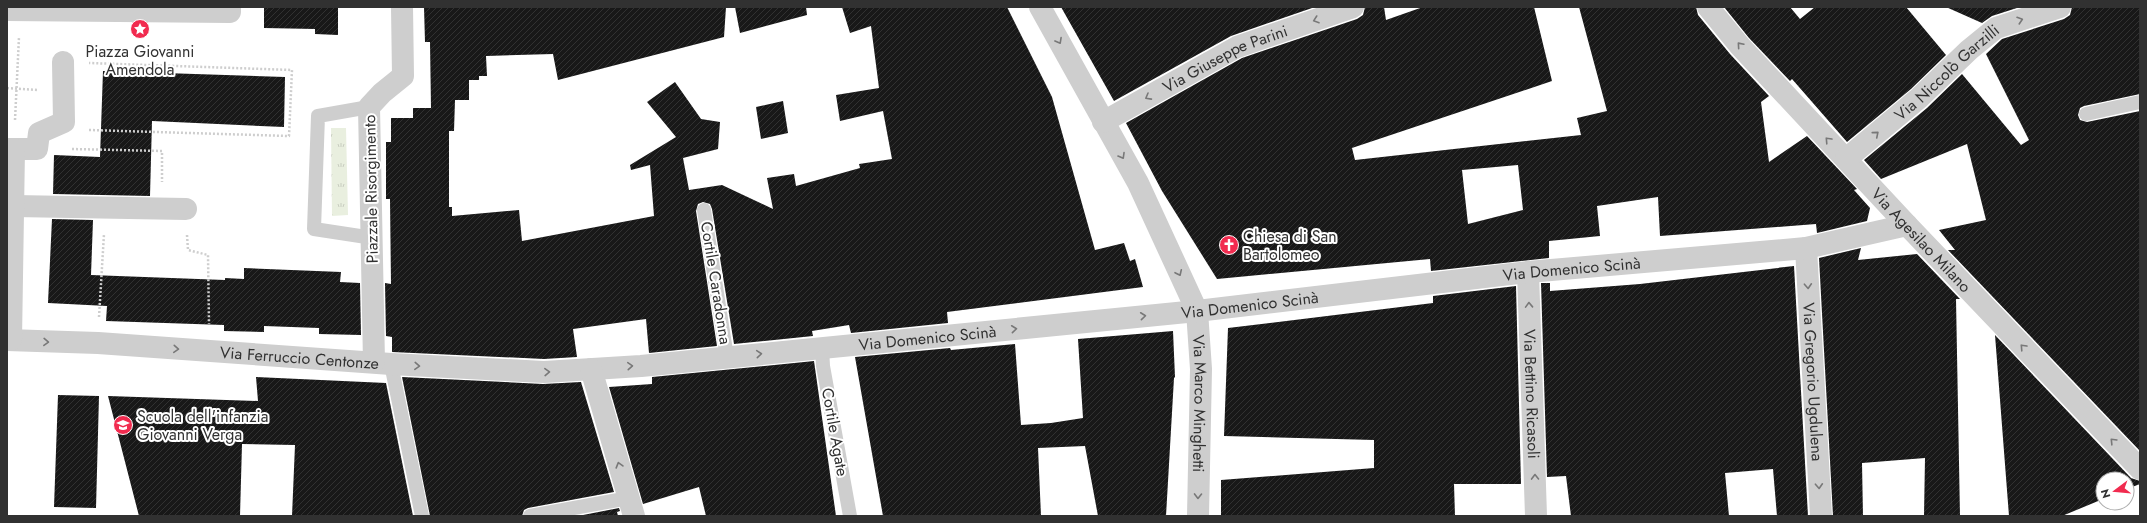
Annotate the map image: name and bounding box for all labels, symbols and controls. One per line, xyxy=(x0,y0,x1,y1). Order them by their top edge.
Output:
one-way arrow xyxy=(1313,15,1320,23)
one-way arrow xyxy=(2017,16,2024,25)
place icon: Piazza Giovanni Amendola xyxy=(129,18,151,40)
street label: Via Giuseppe Parini xyxy=(1158,19,1291,98)
street label: Via Niccolò Garzilli xyxy=(1889,19,2004,126)
one-way arrow xyxy=(1054,37,1062,44)
place label: Piazza Giovanni Amendola xyxy=(85,40,195,81)
one-way arrow xyxy=(1737,42,1744,50)
one-way arrow xyxy=(1145,92,1152,100)
street label: Piazzale Risorgimento xyxy=(358,114,384,264)
one-way arrow xyxy=(1871,131,1878,138)
one-way arrow xyxy=(1826,137,1833,145)
one-way arrow xyxy=(1118,151,1125,159)
street label: Via Agesilao Milano xyxy=(1866,182,1977,297)
street label: Cortile Caradonna xyxy=(695,220,737,346)
place label: Chiesa di San Bartolomeo xyxy=(1243,225,1337,266)
church icon: Chiesa di San Bartolomeo xyxy=(1218,234,1240,256)
street label: Via Domenico Scinà xyxy=(1502,251,1641,286)
one-way arrow xyxy=(1174,268,1182,276)
one-way arrow xyxy=(1804,283,1812,289)
street label: Via Domenico Scinà xyxy=(1180,285,1320,324)
one-way arrow xyxy=(1525,302,1534,308)
street label: Via Gregorio Ugdulena xyxy=(1798,302,1829,462)
one-way arrow xyxy=(1140,312,1146,321)
street label: Via Domenico Scinà xyxy=(858,319,997,356)
one-way arrow xyxy=(1011,325,1017,334)
street label: Via Bettino Ricasoli xyxy=(1518,329,1546,459)
street label: Via Marco Minghetti xyxy=(1187,334,1213,472)
one-way arrow xyxy=(43,337,49,346)
street label: Via Ferruccio Centonze xyxy=(219,340,380,375)
one-way arrow xyxy=(2020,344,2028,352)
one-way arrow xyxy=(173,345,179,354)
one-way arrow xyxy=(756,350,762,359)
one-way arrow xyxy=(414,361,420,370)
one-way arrow xyxy=(627,362,633,371)
one-way arrow xyxy=(544,367,550,376)
street label: Cortile Agate xyxy=(816,386,854,478)
place label: Scuola dell'infanzia Giovanni Verga xyxy=(137,405,268,446)
school or university icon: Scuola dell'infanzia Giovanni Verga xyxy=(112,414,134,436)
one-way arrow xyxy=(2110,438,2118,446)
one-way arrow xyxy=(615,462,624,469)
north arrow xyxy=(2095,471,2135,511)
one-way arrow xyxy=(1531,474,1539,480)
one-way arrow xyxy=(1815,483,1824,489)
text: N xyxy=(2096,487,2114,500)
one-way arrow xyxy=(1194,493,1202,499)

